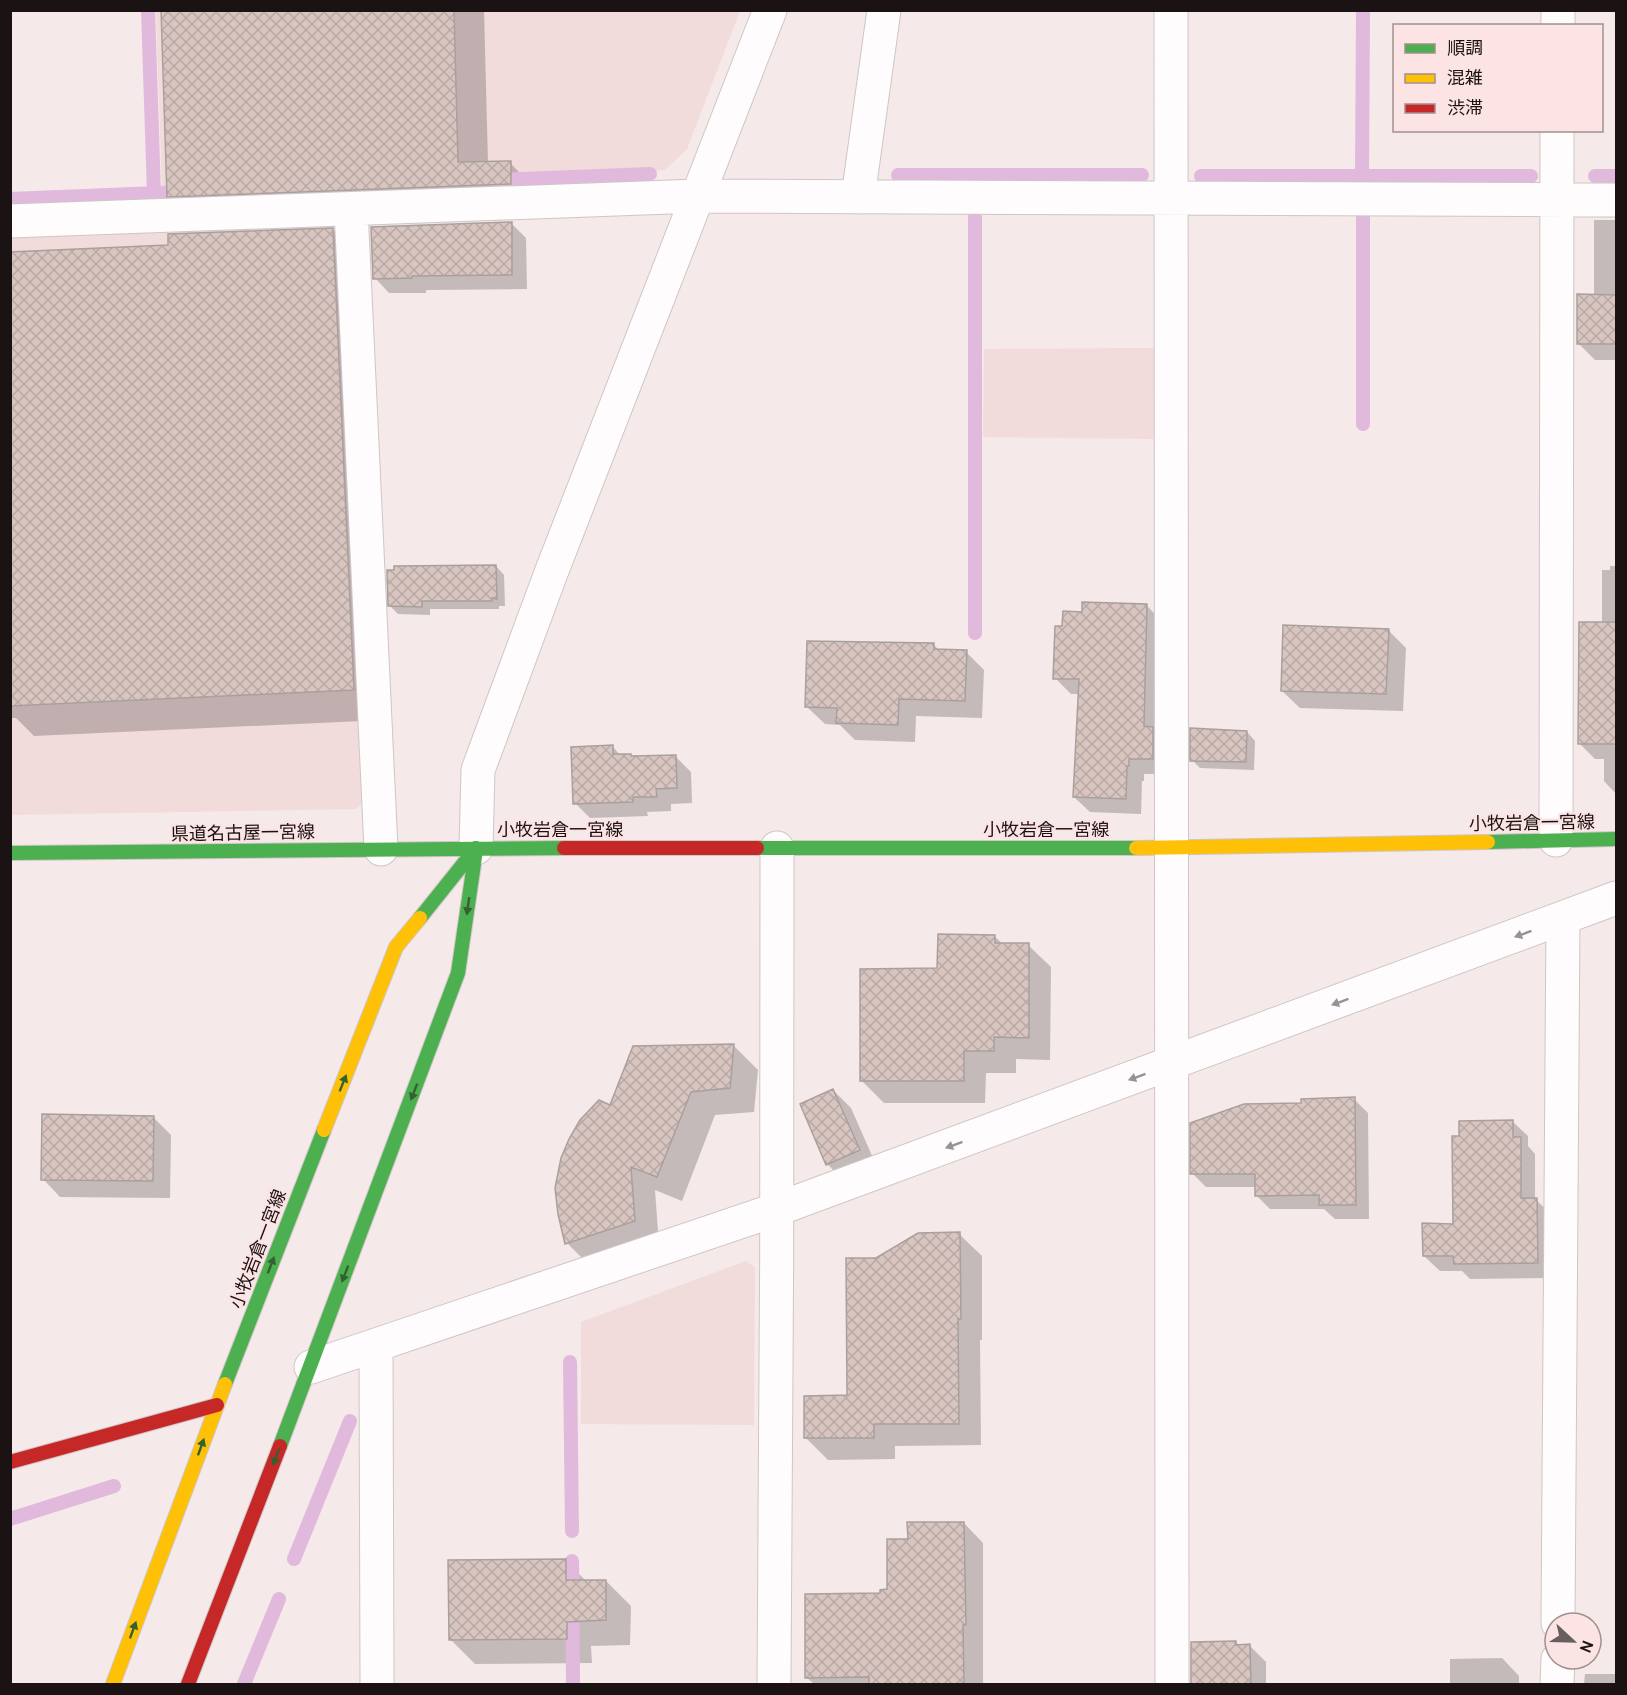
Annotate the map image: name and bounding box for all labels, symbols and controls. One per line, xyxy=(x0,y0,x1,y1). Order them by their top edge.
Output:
legend xyxy=(1393,24,1603,132)
text: 順調 xyxy=(1447,37,1483,59)
text: 混雑 xyxy=(1447,67,1483,89)
text: 渋滞 xyxy=(1447,97,1483,119)
street label: 小牧岩倉一宮線 xyxy=(1469,811,1595,835)
street label: 小牧岩倉一宮線 xyxy=(497,819,623,841)
street label: 小牧岩倉一宮線 xyxy=(983,819,1109,841)
street label: 県道名古屋一宮線 xyxy=(171,821,315,845)
one-way arrow xyxy=(463,896,473,915)
one-way arrow xyxy=(1514,930,1532,940)
one-way arrow xyxy=(1331,998,1349,1007)
one-way arrow xyxy=(1128,1073,1146,1082)
one-way arrow xyxy=(338,1074,348,1092)
one-way arrow xyxy=(409,1083,418,1101)
one-way arrow xyxy=(945,1140,963,1150)
street label: 小牧岩倉一宮線 xyxy=(225,1186,291,1312)
one-way arrow xyxy=(267,1256,277,1274)
one-way arrow xyxy=(340,1266,350,1284)
one-way arrow xyxy=(197,1438,207,1456)
one-way arrow xyxy=(271,1448,280,1466)
north arrow xyxy=(1543,1611,1603,1671)
one-way arrow xyxy=(129,1621,139,1639)
text: N xyxy=(1576,1638,1597,1655)

